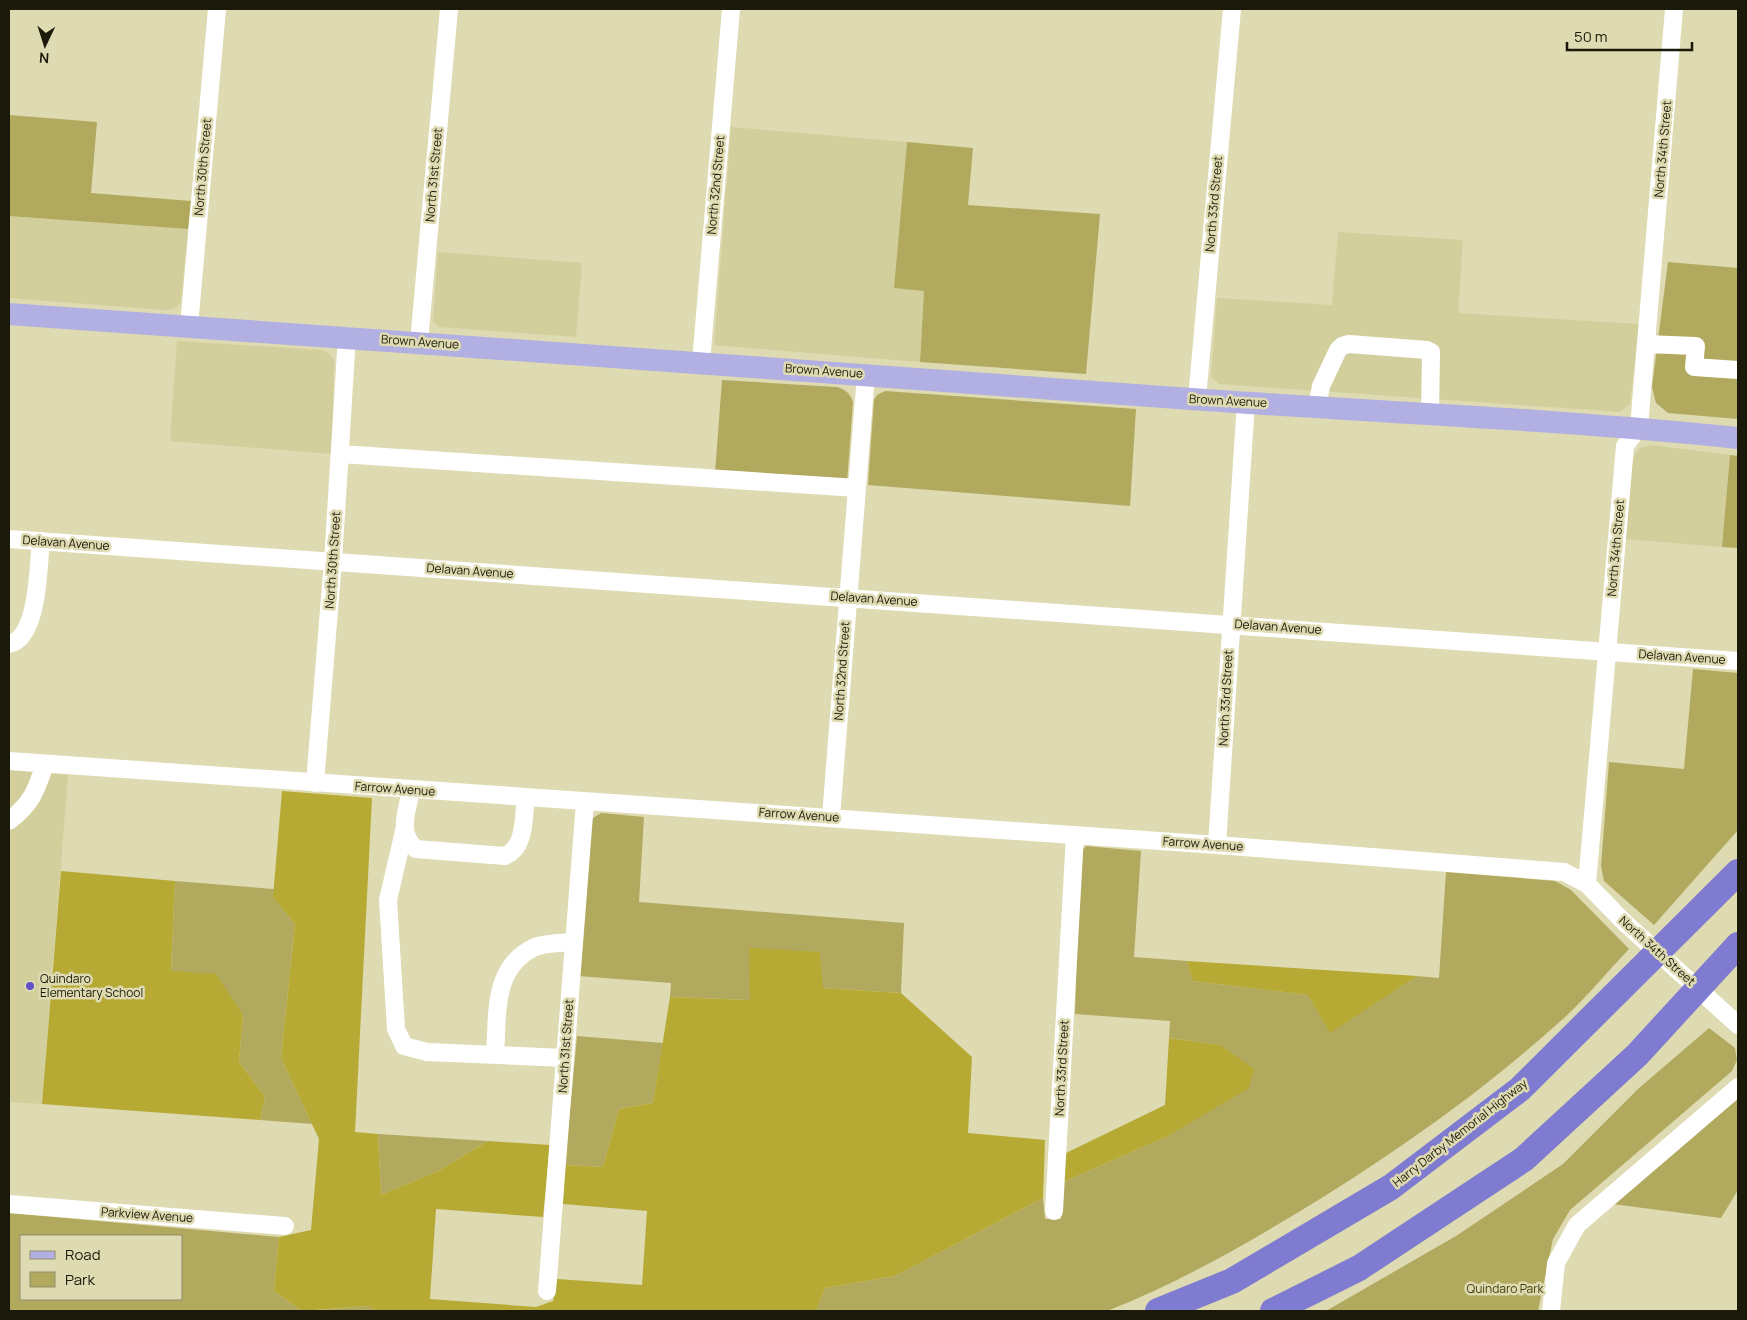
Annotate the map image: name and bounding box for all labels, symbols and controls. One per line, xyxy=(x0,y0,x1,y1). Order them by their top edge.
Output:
north arrow xyxy=(20,20,70,70)
scale bar xyxy=(1567,20,1692,52)
text: 50 m xyxy=(1574,26,1608,47)
text: N xyxy=(38,49,50,68)
street label: North 34th Street xyxy=(1650,100,1675,198)
street label: North 30th Street xyxy=(190,117,215,216)
street label: North 31st Street xyxy=(421,127,446,223)
street label: North 32nd Street xyxy=(703,135,728,235)
street label: North 33rd Street xyxy=(1201,155,1226,253)
street label: Brown Avenue xyxy=(380,330,460,353)
street label: Brown Avenue xyxy=(784,359,864,382)
street label: Brown Avenue xyxy=(1189,390,1268,411)
street label: North 34th Street xyxy=(1603,499,1628,597)
street label: North 30th Street xyxy=(321,511,344,609)
street label: Delavan Avenue xyxy=(22,531,110,554)
street label: Delavan Avenue xyxy=(426,559,514,582)
street label: Delavan Avenue xyxy=(830,587,918,610)
street label: Delavan Avenue xyxy=(1234,615,1322,638)
street label: North 32nd Street xyxy=(830,621,853,721)
street label: Delavan Avenue xyxy=(1638,645,1726,668)
street label: North 33rd Street xyxy=(1214,649,1237,746)
street label: Farrow Avenue xyxy=(354,777,436,800)
street label: Farrow Avenue xyxy=(758,803,840,826)
street label: Farrow Avenue xyxy=(1162,832,1244,855)
street label: North 34th Street xyxy=(1616,912,1699,990)
place label: Quindaro Elementary School xyxy=(40,970,143,1001)
marker: Quindaro Elementary School xyxy=(24,980,36,992)
street label: North 31st Street xyxy=(554,998,577,1093)
street label: North 33rd Street xyxy=(1050,1019,1073,1116)
street label: Harry Darby Memorial Highway xyxy=(1389,1074,1531,1191)
street label: Parkview Avenue xyxy=(100,1203,194,1226)
legend xyxy=(20,1235,182,1300)
text: Road xyxy=(65,1244,101,1265)
text: Park xyxy=(65,1269,95,1290)
park label: Quindaro Park xyxy=(1466,1280,1545,1297)

